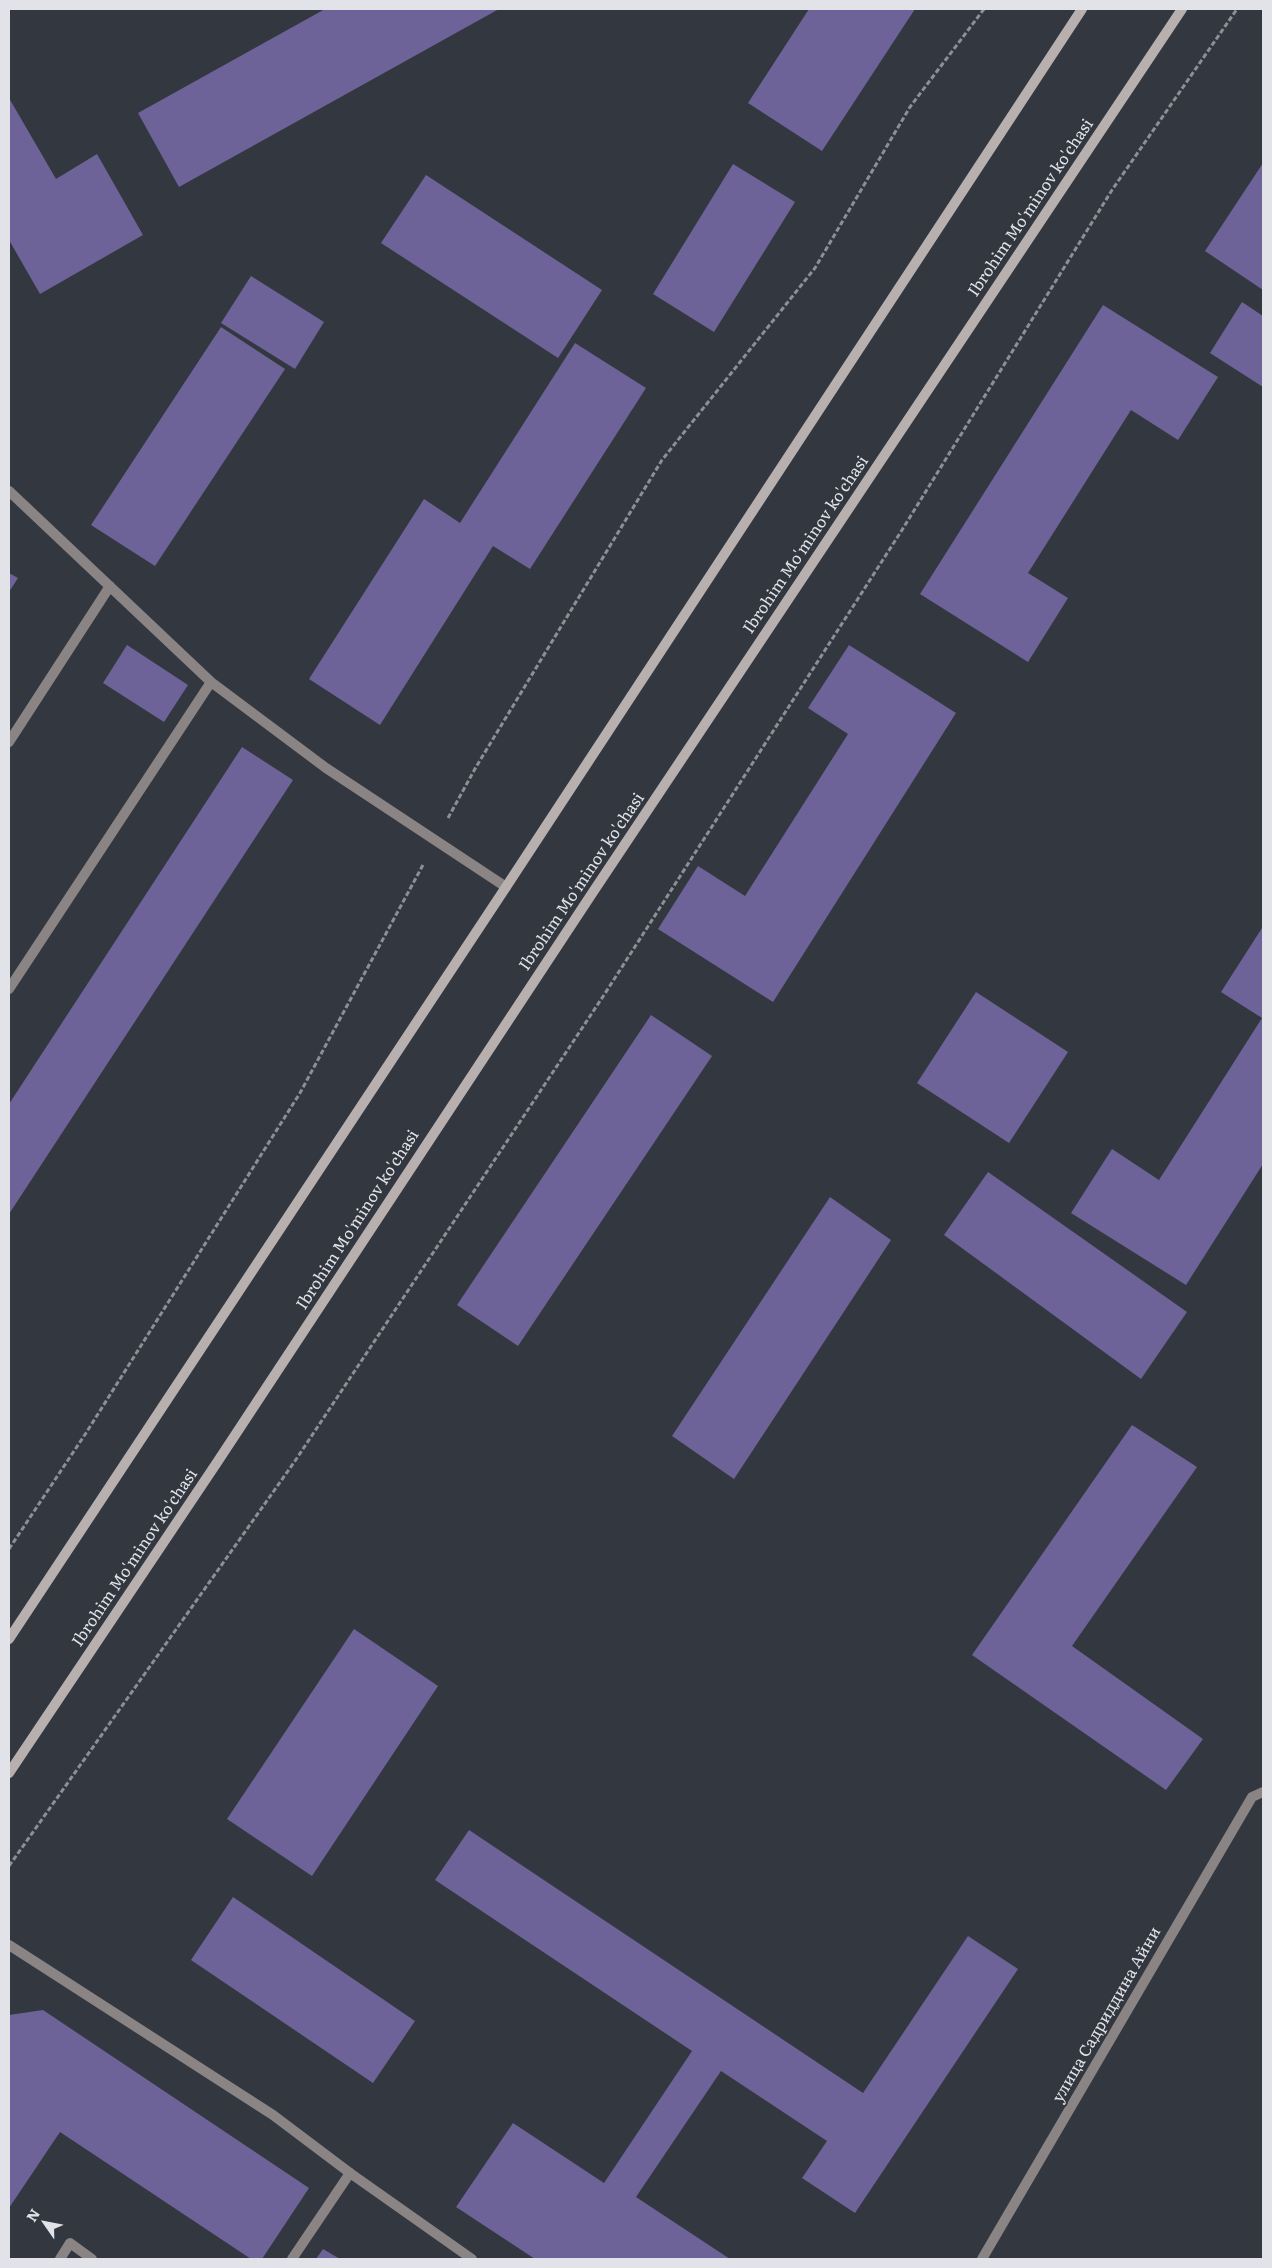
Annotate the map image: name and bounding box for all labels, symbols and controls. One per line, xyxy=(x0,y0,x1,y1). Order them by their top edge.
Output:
street label: Ibrohim Mo'minov ko'chasi xyxy=(964,116,1098,300)
street label: Ibrohim Mo'minov ko'chasi xyxy=(739,453,873,637)
street label: Ibrohim Mo'minov ko'chasi xyxy=(515,790,649,974)
street label: Ibrohim Mo'minov ko'chasi xyxy=(293,1127,423,1313)
street label: Ibrohim Mo'minov ko'chasi xyxy=(68,1466,202,1650)
street label: улица Садриддина Айни xyxy=(1049,1924,1165,2106)
north arrow xyxy=(20,2198,70,2248)
text: N xyxy=(21,2204,44,2225)

